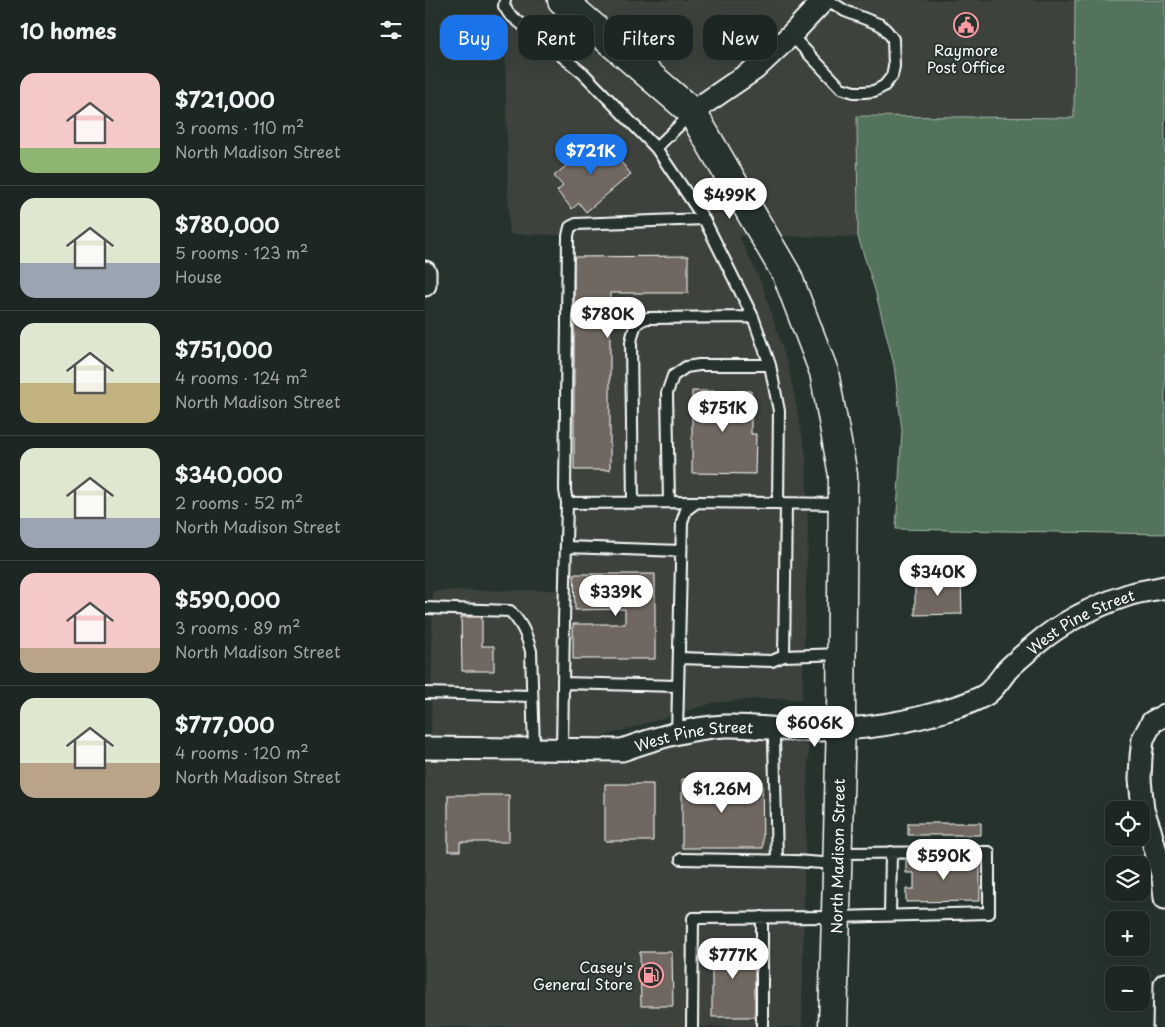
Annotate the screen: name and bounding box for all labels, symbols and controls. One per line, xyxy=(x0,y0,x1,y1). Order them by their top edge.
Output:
public building icon: Raymore Post Office xyxy=(953,12,979,38)
text: 10 homes xyxy=(20,14,117,46)
chip: Buy xyxy=(440,15,508,60)
chip: Rent xyxy=(518,15,594,60)
chip: Filters xyxy=(604,15,693,60)
chip: New xyxy=(703,15,777,60)
icon: filters xyxy=(377,16,405,44)
place label: Raymore Post Office xyxy=(927,38,1005,78)
text: $721,000 xyxy=(175,83,275,115)
icon: home xyxy=(60,93,120,153)
text: 3 rooms · 110 m² xyxy=(175,115,304,139)
pin: $721K xyxy=(556,134,626,176)
text: $721K xyxy=(566,138,616,162)
text: North Madison Street xyxy=(175,139,340,163)
pin: $499K xyxy=(695,178,765,220)
text: $499K xyxy=(704,182,756,206)
text: $780,000 xyxy=(175,208,280,240)
icon: home xyxy=(60,218,120,278)
text: 5 rooms · 123 m² xyxy=(175,240,308,264)
text: House xyxy=(175,264,222,288)
pin: $780K xyxy=(573,296,643,339)
text: $780K xyxy=(581,301,635,325)
text: $751,000 xyxy=(175,333,273,365)
icon: home xyxy=(60,343,120,403)
text: 4 rooms · 124 m² xyxy=(175,365,308,389)
text: North Madison Street xyxy=(175,389,340,413)
pin: $751K xyxy=(688,390,758,433)
text: $751K xyxy=(699,395,747,419)
text: $340,000 xyxy=(175,458,283,490)
icon: home xyxy=(60,468,120,528)
text: 2 rooms · 52 m² xyxy=(175,490,303,514)
text: North Madison Street xyxy=(175,514,340,538)
pin: $340K xyxy=(903,554,973,597)
text: $340K xyxy=(911,559,965,583)
pin: $339K xyxy=(581,574,651,617)
text: $339K xyxy=(590,579,642,603)
street label: West Pine Street xyxy=(1021,582,1137,659)
text: $590,000 xyxy=(175,583,280,615)
icon: home xyxy=(60,593,120,653)
text: 3 rooms · 89 m² xyxy=(175,615,300,639)
text: North Madison Street xyxy=(175,639,340,663)
pin: $606K xyxy=(780,706,850,748)
text: $777,000 xyxy=(175,708,275,740)
text: $606K xyxy=(787,710,843,734)
street label: West Pine Street xyxy=(631,714,754,756)
icon: home xyxy=(60,718,120,778)
text: 4 rooms · 120 m² xyxy=(175,740,309,764)
text: North Madison Street xyxy=(175,764,340,788)
pin: $1.26M xyxy=(681,772,763,814)
text: $1.26M xyxy=(693,776,751,800)
street label: North Madison Street xyxy=(824,778,850,934)
map controls xyxy=(1105,801,1150,1011)
button: locate xyxy=(1105,801,1150,846)
pin: $590K xyxy=(909,838,979,881)
text: $590K xyxy=(917,843,971,867)
button: layers xyxy=(1105,856,1150,901)
button: + xyxy=(1105,911,1150,956)
pin: $777K xyxy=(698,938,768,980)
text: $777K xyxy=(709,942,757,966)
place label: Casey's General Store xyxy=(533,955,633,995)
fuel station icon: Casey's General Store xyxy=(638,962,664,988)
button: − xyxy=(1105,966,1150,1011)

